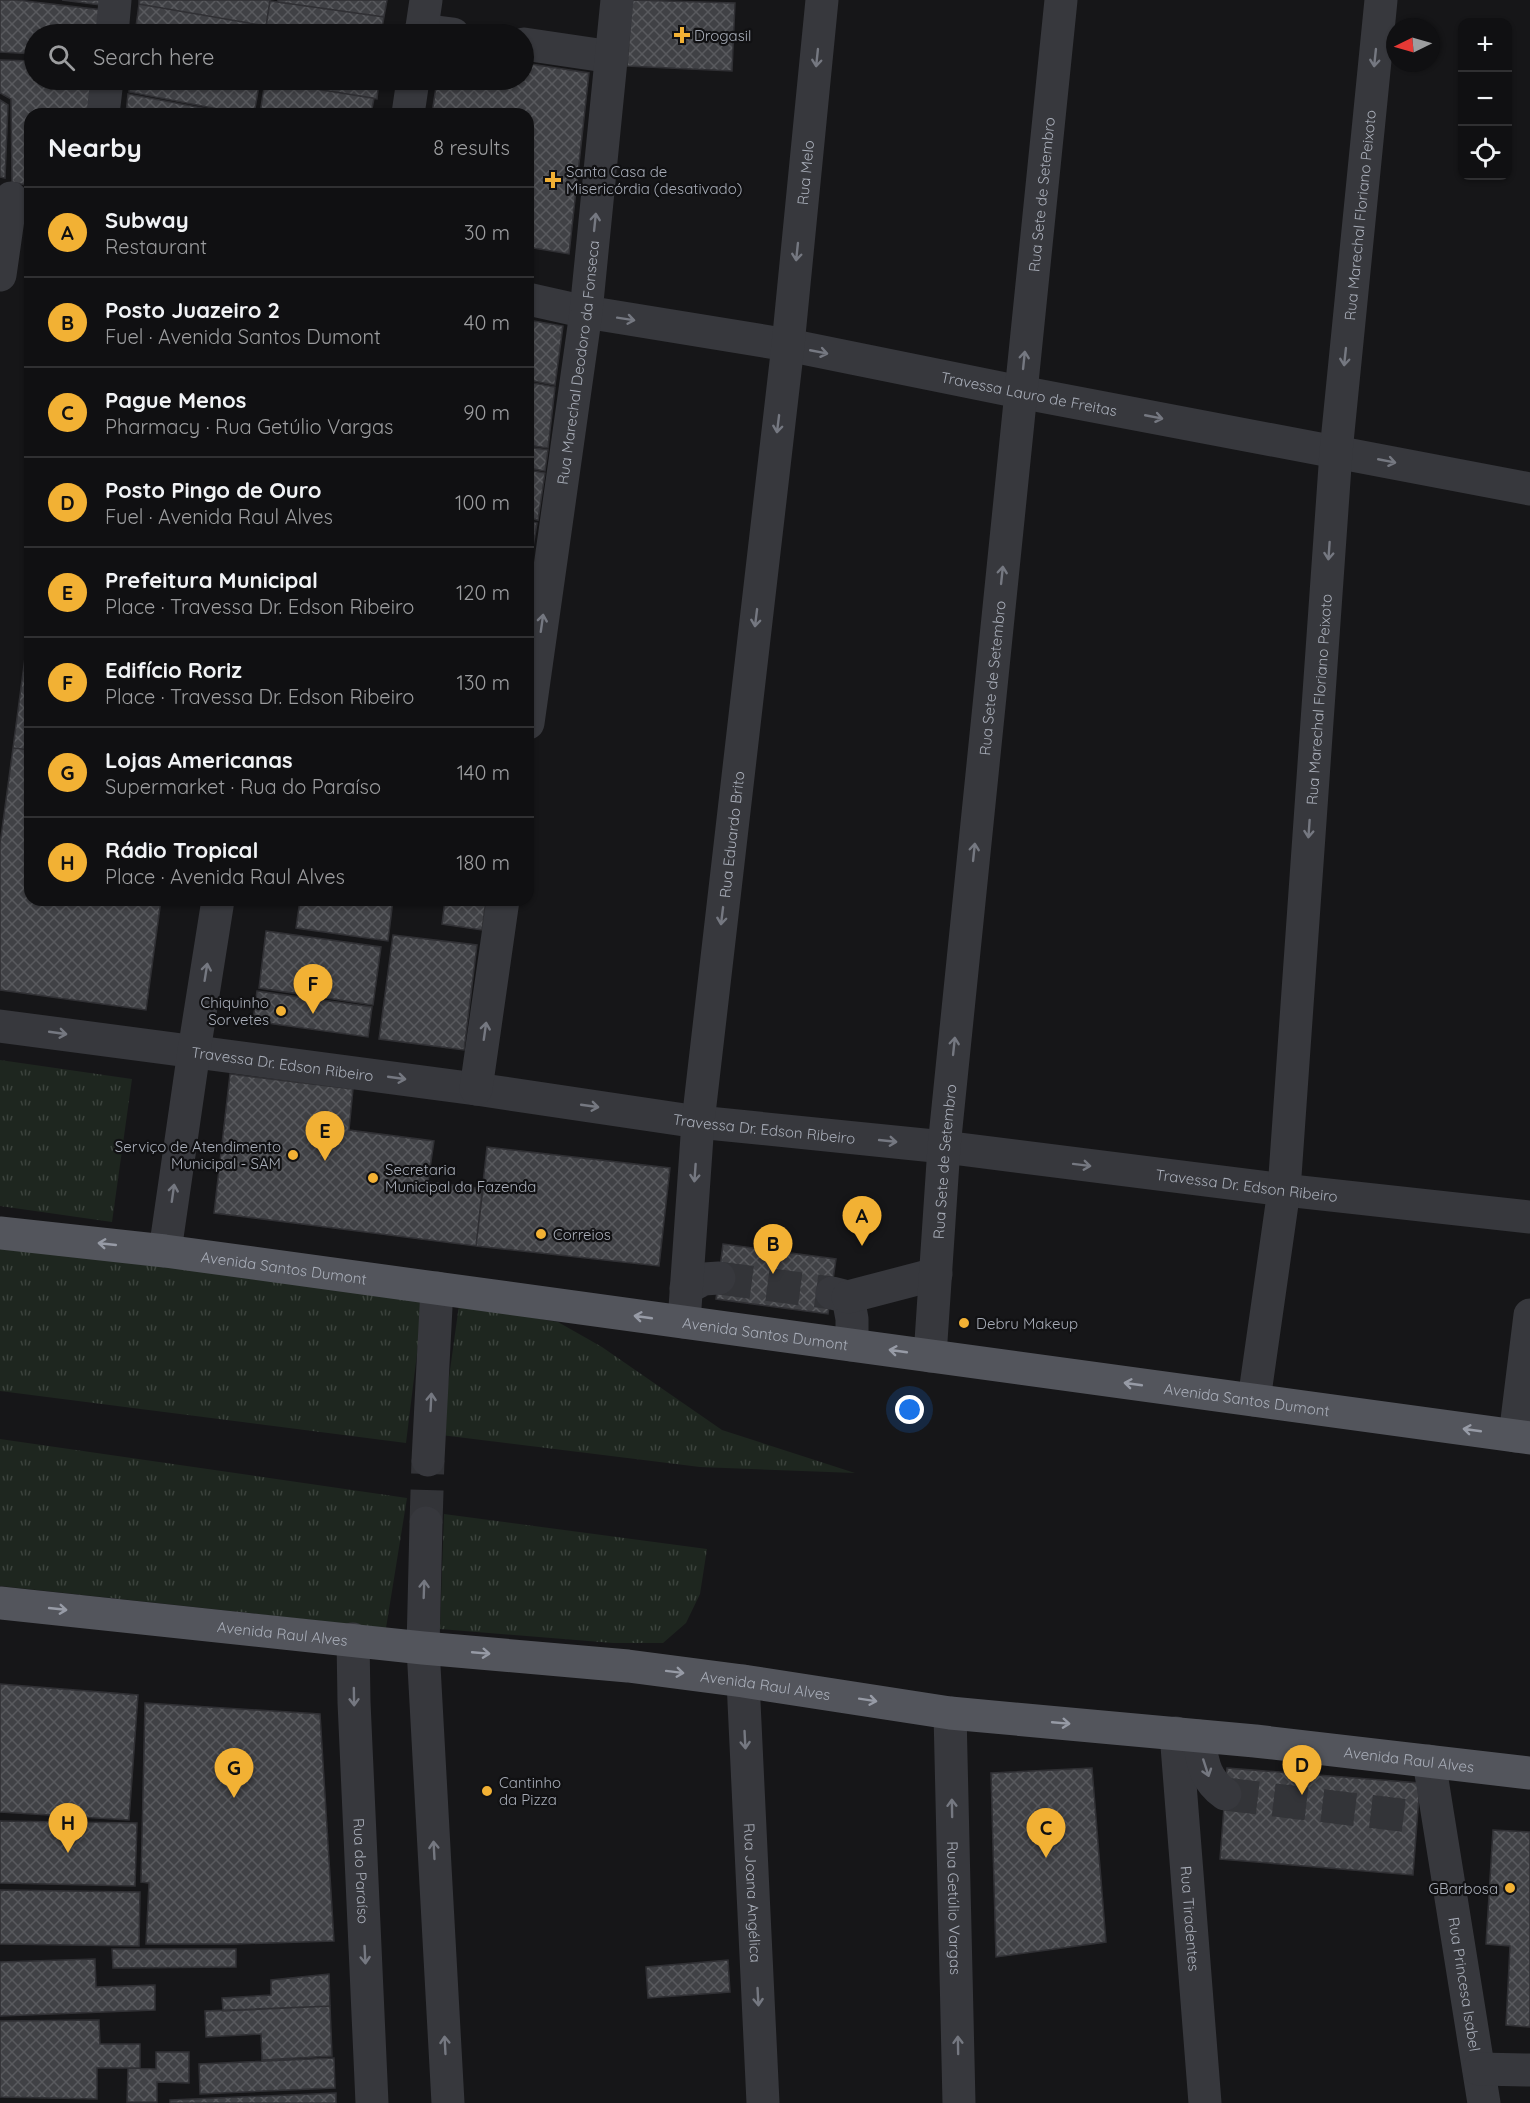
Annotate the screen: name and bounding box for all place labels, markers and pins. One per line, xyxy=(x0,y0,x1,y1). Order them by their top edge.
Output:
place label: Drogasil xyxy=(694,26,751,45)
marker: Drogasil xyxy=(675,28,689,42)
place label: Santa Casa de Misericórdia (desativado) xyxy=(566,162,742,198)
marker: Santa Casa de Misericórdia (desativado) xyxy=(544,171,562,189)
pin: F xyxy=(294,964,332,1014)
place label: Chiquinho Sorvetes xyxy=(200,993,269,1029)
marker: Chiquinho Sorvetes xyxy=(274,1004,288,1018)
pin: E xyxy=(306,1112,344,1161)
place label: Serviço de Atendimento Municipal - SAM xyxy=(115,1137,281,1173)
marker: Serviço de Atendimento Municipal - SAM xyxy=(286,1148,300,1162)
place label: Secretaria Municipal da Fazenda xyxy=(385,1160,536,1196)
marker: Secretaria Municipal da Fazenda xyxy=(366,1171,380,1185)
pin: A xyxy=(842,1196,882,1246)
pin: B xyxy=(754,1224,792,1274)
place label: Correios xyxy=(553,1225,611,1244)
marker: Correios xyxy=(534,1227,548,1241)
place label: Debru Makeup xyxy=(976,1314,1078,1333)
marker: Debru Makeup xyxy=(957,1316,971,1330)
pin: D xyxy=(1282,1746,1322,1795)
pin: G xyxy=(214,1748,254,1798)
place label: Cantinho da Pizza xyxy=(499,1773,561,1809)
marker: Cantinho da Pizza xyxy=(480,1784,494,1798)
pin: H xyxy=(48,1804,88,1853)
pin: C xyxy=(1026,1808,1066,1858)
place label: GBarbosa xyxy=(1429,1879,1498,1898)
marker: GBarbosa xyxy=(1503,1881,1517,1895)

